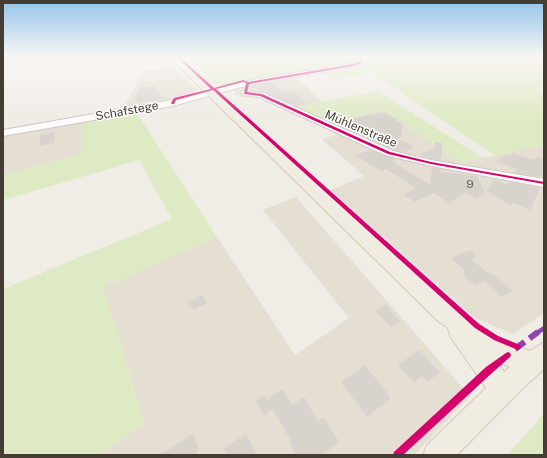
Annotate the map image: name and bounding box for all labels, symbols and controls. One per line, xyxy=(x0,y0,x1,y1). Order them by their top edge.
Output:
street label: Schafstege xyxy=(94,98,160,124)
street label: Mühlenstraße xyxy=(323,107,399,151)
house number: 9 xyxy=(466,177,474,191)

